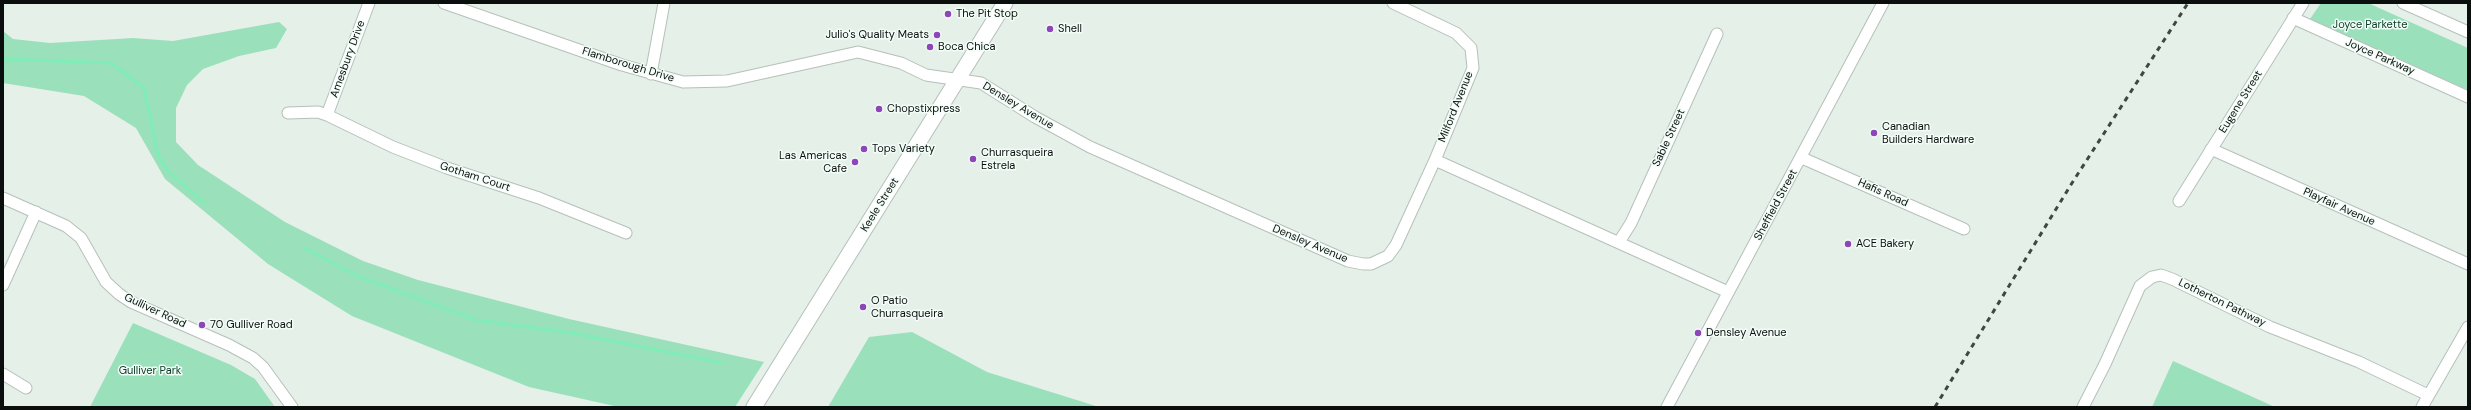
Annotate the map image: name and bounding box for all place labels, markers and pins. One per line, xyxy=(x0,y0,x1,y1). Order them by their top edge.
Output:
place label: The Pit Stop xyxy=(956,7,1018,21)
marker: The Pit Stop xyxy=(943,9,953,19)
place label: Shell xyxy=(1058,22,1082,36)
marker: Shell xyxy=(1045,24,1055,34)
place label: Julio's Quality Meats xyxy=(825,28,929,42)
marker: Julio's Quality Meats xyxy=(932,30,942,40)
place label: Boca Chica xyxy=(938,40,995,54)
marker: Boca Chica xyxy=(925,42,935,52)
place label: Chopstixpress xyxy=(887,102,960,116)
marker: Chopstixpress xyxy=(874,104,884,114)
place label: Canadian Builders Hardware xyxy=(1882,120,1974,146)
marker: Canadian Builders Hardware xyxy=(1869,128,1879,138)
place label: Tops Variety xyxy=(872,142,935,156)
marker: Tops Variety xyxy=(859,144,869,154)
place label: Churrasqueira Estrela xyxy=(981,146,1053,172)
place label: Las Americas Cafe xyxy=(779,149,847,175)
marker: Churrasqueira Estrela xyxy=(968,154,978,164)
marker: Las Americas Cafe xyxy=(850,157,860,167)
place label: ACE Bakery xyxy=(1856,237,1914,251)
marker: ACE Bakery xyxy=(1843,239,1853,249)
place label: O Patio Churrasqueira xyxy=(871,294,943,320)
marker: O Patio Churrasqueira xyxy=(858,302,868,312)
place label: 70 Gulliver Road xyxy=(210,318,293,332)
marker: 70 Gulliver Road xyxy=(197,320,207,330)
place label: Densley Avenue xyxy=(1706,326,1787,340)
marker: Densley Avenue xyxy=(1693,328,1703,338)

